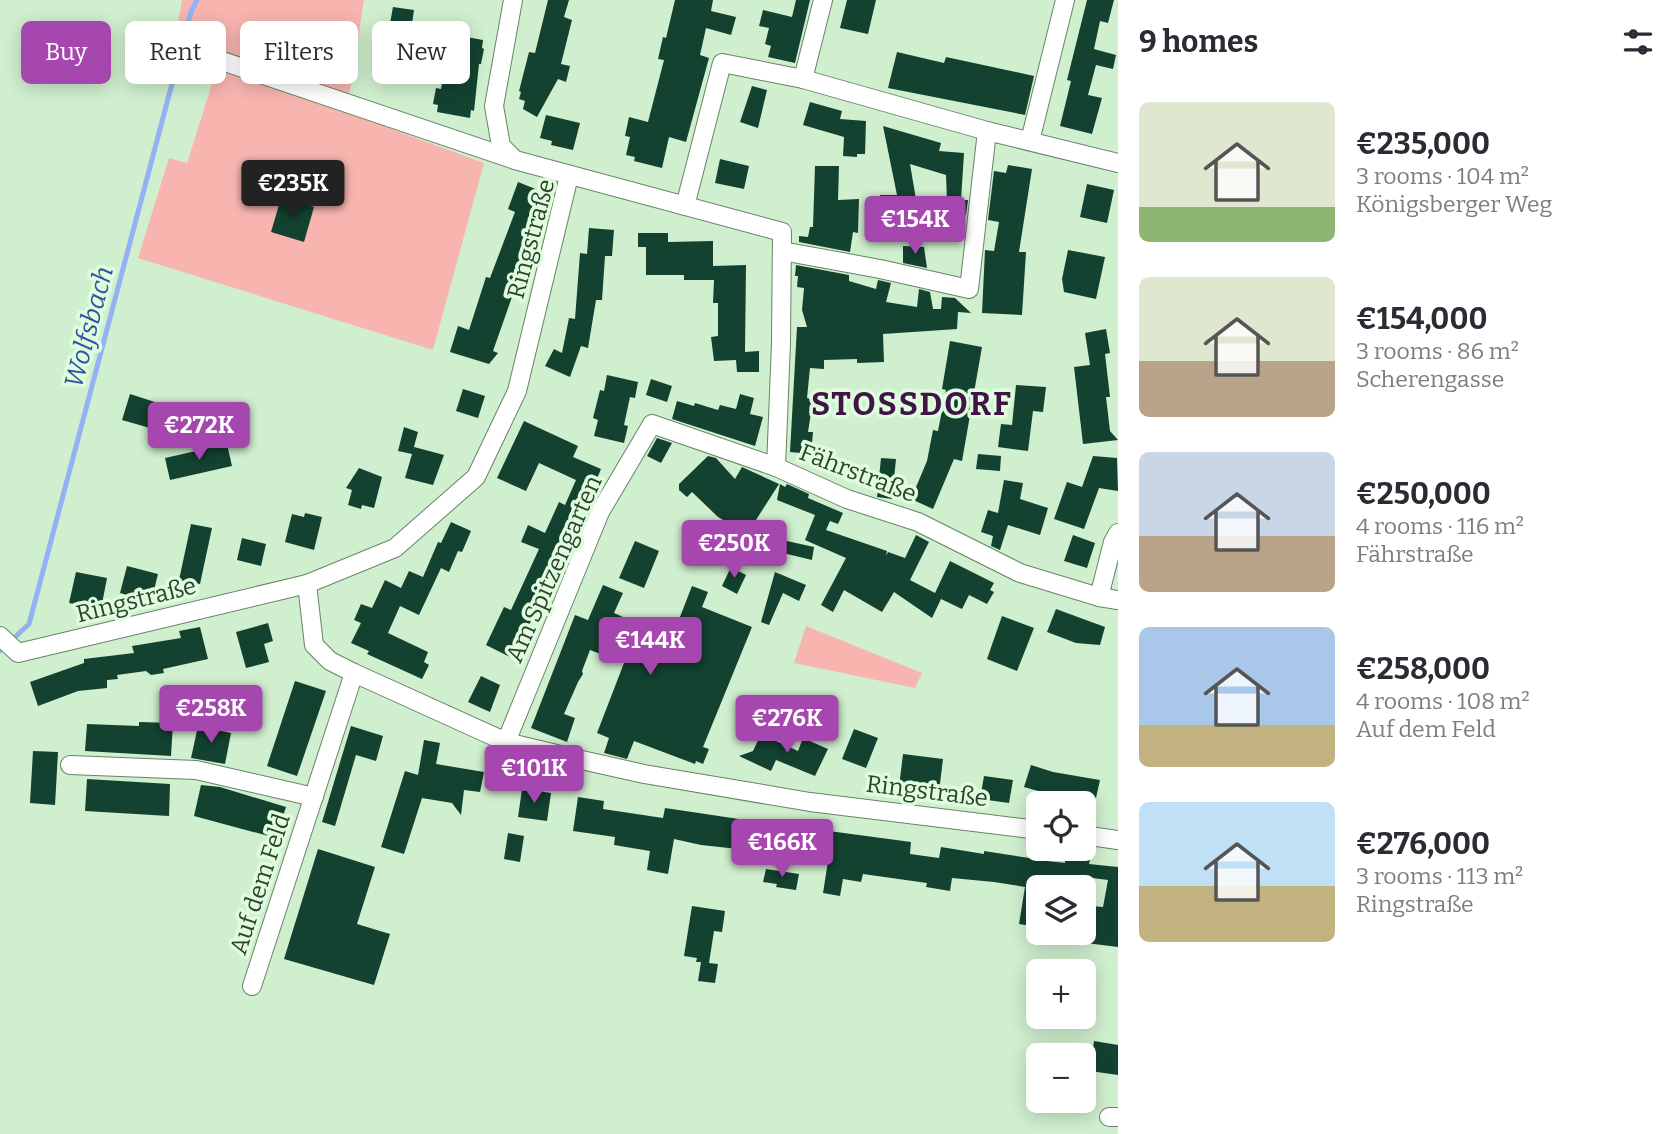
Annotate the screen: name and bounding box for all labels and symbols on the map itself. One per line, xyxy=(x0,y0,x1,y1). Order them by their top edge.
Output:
pin: €235K xyxy=(244,160,342,220)
street label: Ringstraße xyxy=(502,176,560,302)
pin: €154K xyxy=(866,196,964,256)
water label: Wolfsbach xyxy=(58,263,120,391)
district label: STOSSDORF xyxy=(811,385,1013,423)
pin: €272K xyxy=(150,402,248,462)
street label: Fährstraße xyxy=(796,438,920,508)
street label: Am Spitzengarten xyxy=(500,471,608,667)
pin: €250K xyxy=(685,520,783,580)
street label: Ringstraße xyxy=(73,572,199,628)
pin: €144K xyxy=(601,618,699,677)
pin: €258K xyxy=(162,686,260,745)
pin: €276K xyxy=(738,696,836,755)
pin: €101K xyxy=(485,746,583,805)
street label: Ringstraße xyxy=(864,770,990,812)
street label: Auf dem Feld xyxy=(224,810,296,958)
pin: €166K xyxy=(733,820,831,879)

